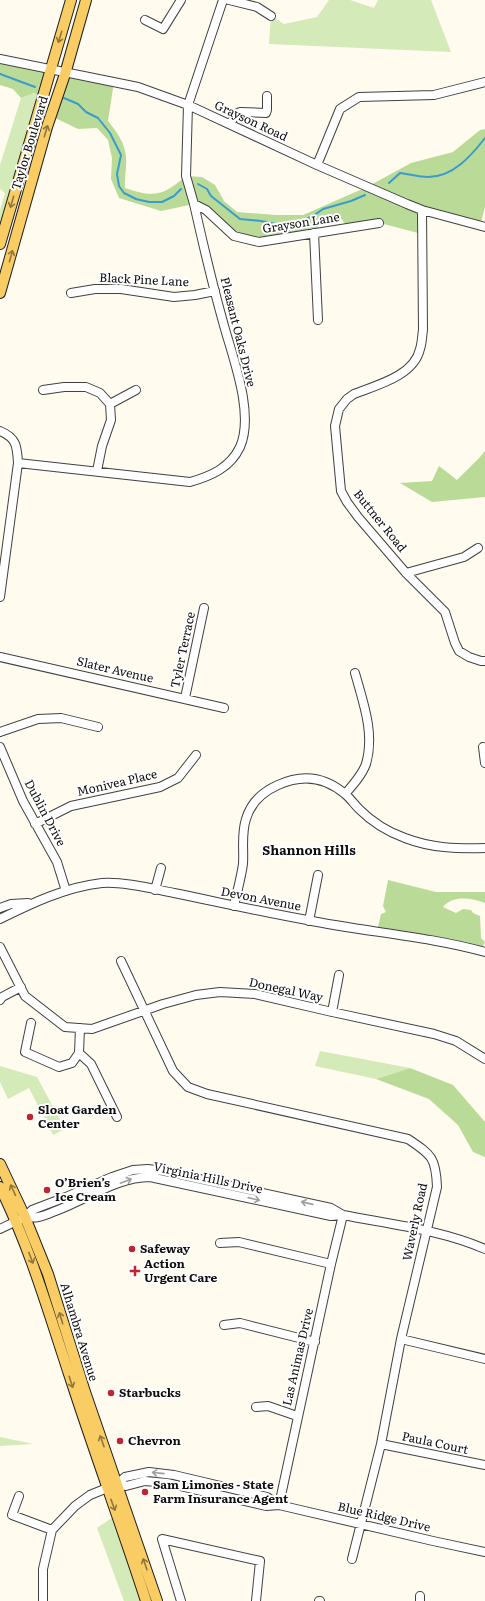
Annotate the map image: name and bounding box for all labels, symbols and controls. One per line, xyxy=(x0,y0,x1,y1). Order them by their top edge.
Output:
one-way arrow xyxy=(56,31,63,44)
street label: Taylor Boulevard xyxy=(6,93,52,192)
street label: Grayson Road xyxy=(212,95,292,145)
one-way arrow xyxy=(43,124,50,137)
one-way arrow xyxy=(8,196,15,209)
street label: Grayson Lane xyxy=(261,207,341,237)
one-way arrow xyxy=(8,249,15,262)
street label: Black Pine Lane xyxy=(99,268,189,290)
street label: Pleasant Oaks Drive xyxy=(217,275,261,389)
street label: Buttner Road xyxy=(350,485,412,556)
street label: Tyler Terrace xyxy=(165,610,199,690)
street label: Slater Avenue xyxy=(75,651,155,687)
street label: Monivea Place xyxy=(75,764,159,800)
street label: Dublin Drive xyxy=(21,776,71,849)
district label: Shannon Hills xyxy=(262,840,356,859)
street label: Devon Avenue xyxy=(220,881,303,915)
street label: Donegal Way xyxy=(248,972,325,1006)
place label: Sloat Garden Center xyxy=(38,1100,117,1132)
marker: Sloat Garden Center xyxy=(25,1112,35,1122)
street label: Virginia Hills Drive xyxy=(152,1157,265,1197)
place label: O’Brien’s Ice Cream xyxy=(55,1173,116,1205)
one-way arrow xyxy=(120,1176,132,1184)
street label: Waverly Road xyxy=(397,1180,431,1262)
one-way arrow xyxy=(9,1185,16,1197)
marker: O’Brien’s Ice Cream xyxy=(42,1185,52,1195)
one-way arrow xyxy=(247,1195,260,1203)
one-way arrow xyxy=(301,1199,314,1207)
place label: Safeway xyxy=(140,1239,191,1257)
marker: Safeway xyxy=(127,1244,137,1254)
one-way arrow xyxy=(27,1252,35,1264)
place label: Action Urgent Care xyxy=(144,1254,218,1286)
marker: Action Urgent Care xyxy=(129,1265,141,1277)
street label: Alhambra Avenue xyxy=(56,1280,104,1383)
street label: Las Animas Drive xyxy=(277,1306,317,1407)
one-way arrow xyxy=(57,1311,64,1324)
one-way arrow xyxy=(68,1375,75,1388)
place label: Starbucks xyxy=(119,1383,181,1401)
marker: Starbucks xyxy=(106,1388,116,1398)
street label: Paula Court xyxy=(400,1426,470,1458)
place label: Chevron xyxy=(128,1431,181,1449)
one-way arrow xyxy=(97,1436,105,1448)
marker: Chevron xyxy=(115,1436,125,1446)
one-way arrow xyxy=(152,1469,165,1477)
place label: Sam Limones - State Farm Insurance Agent xyxy=(153,1475,289,1507)
marker: Sam Limones - State Farm Insurance Agent xyxy=(140,1487,150,1497)
street label: Blue Ridge Drive xyxy=(336,1497,432,1535)
one-way arrow xyxy=(109,1498,117,1510)
one-way arrow xyxy=(140,1558,148,1570)

